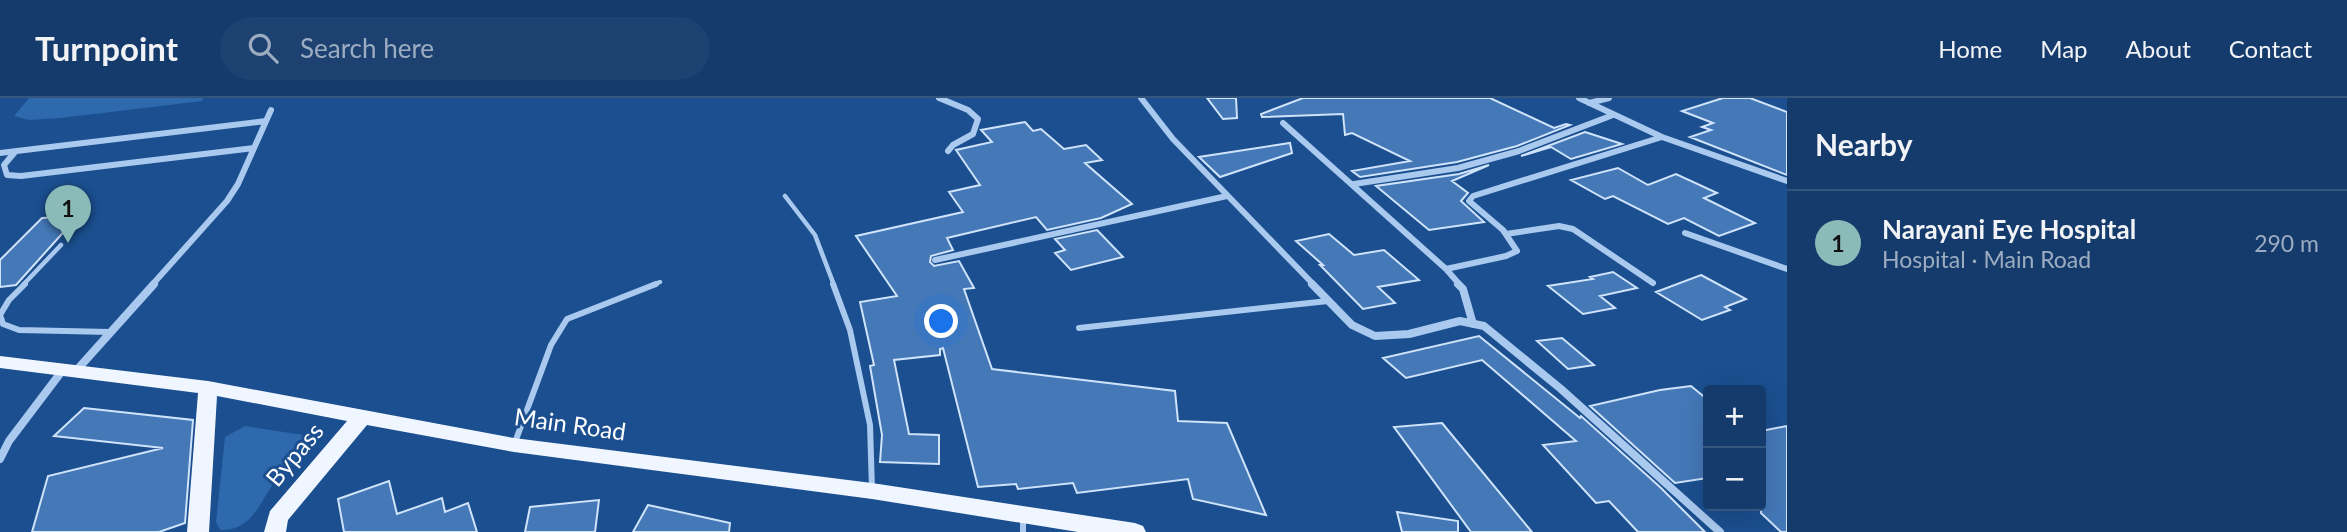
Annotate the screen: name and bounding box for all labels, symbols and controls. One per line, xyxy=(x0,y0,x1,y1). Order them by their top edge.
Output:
search box xyxy=(220,17,710,80)
text: Turnpoint xyxy=(35,28,178,68)
icon: search xyxy=(244,29,282,67)
text: Search here xyxy=(300,32,434,64)
text: Home xyxy=(1938,34,2002,63)
text: Map xyxy=(2040,34,2088,63)
text: About xyxy=(2126,34,2191,63)
text: Contact xyxy=(2229,34,2312,63)
text: Nearby xyxy=(1815,126,1913,162)
pin: 1 xyxy=(45,185,91,243)
text: Narayani Eye Hospital xyxy=(1882,213,2136,245)
text: 1 xyxy=(1831,229,1845,257)
text: 290 m xyxy=(2254,229,2319,257)
text: Hospital · Main Road xyxy=(1882,245,2091,273)
your location xyxy=(924,304,958,338)
map controls xyxy=(1703,385,1766,511)
button: + xyxy=(1703,385,1766,448)
street label: Main Road xyxy=(513,401,628,446)
street label: Bypass xyxy=(259,416,329,492)
button: − xyxy=(1703,448,1766,511)

